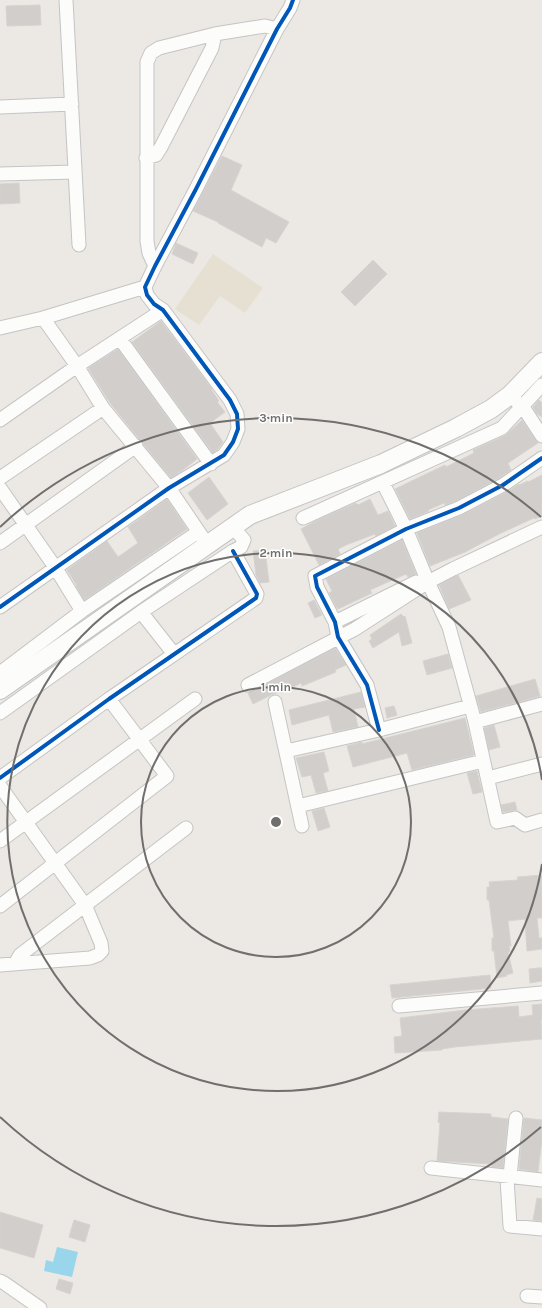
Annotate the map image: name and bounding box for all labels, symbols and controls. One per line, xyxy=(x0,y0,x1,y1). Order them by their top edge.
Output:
text: 3 min xyxy=(259,411,293,425)
text: 2 min xyxy=(259,546,293,560)
text: 1 min xyxy=(261,680,291,694)
centre of rings xyxy=(269,815,283,829)

